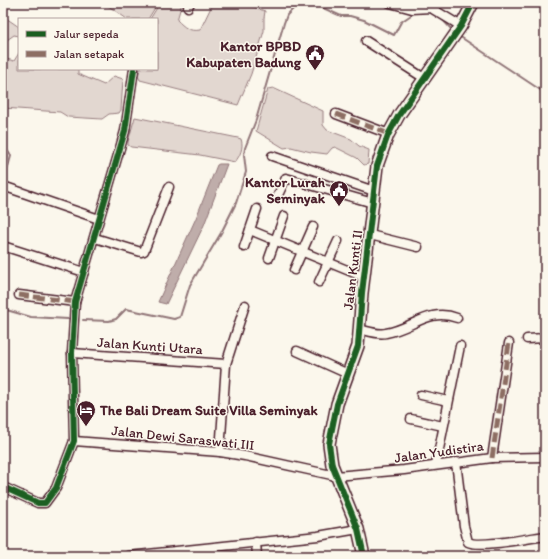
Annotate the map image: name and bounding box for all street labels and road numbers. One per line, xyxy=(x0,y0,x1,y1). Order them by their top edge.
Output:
street label: Jalan Kunti II xyxy=(340,229,366,311)
street label: Jalan Kunti Utara xyxy=(97,334,204,358)
street label: Jalan Dewi Saraswati III xyxy=(111,422,255,454)
street label: Jalan Yudistira xyxy=(393,437,486,467)

